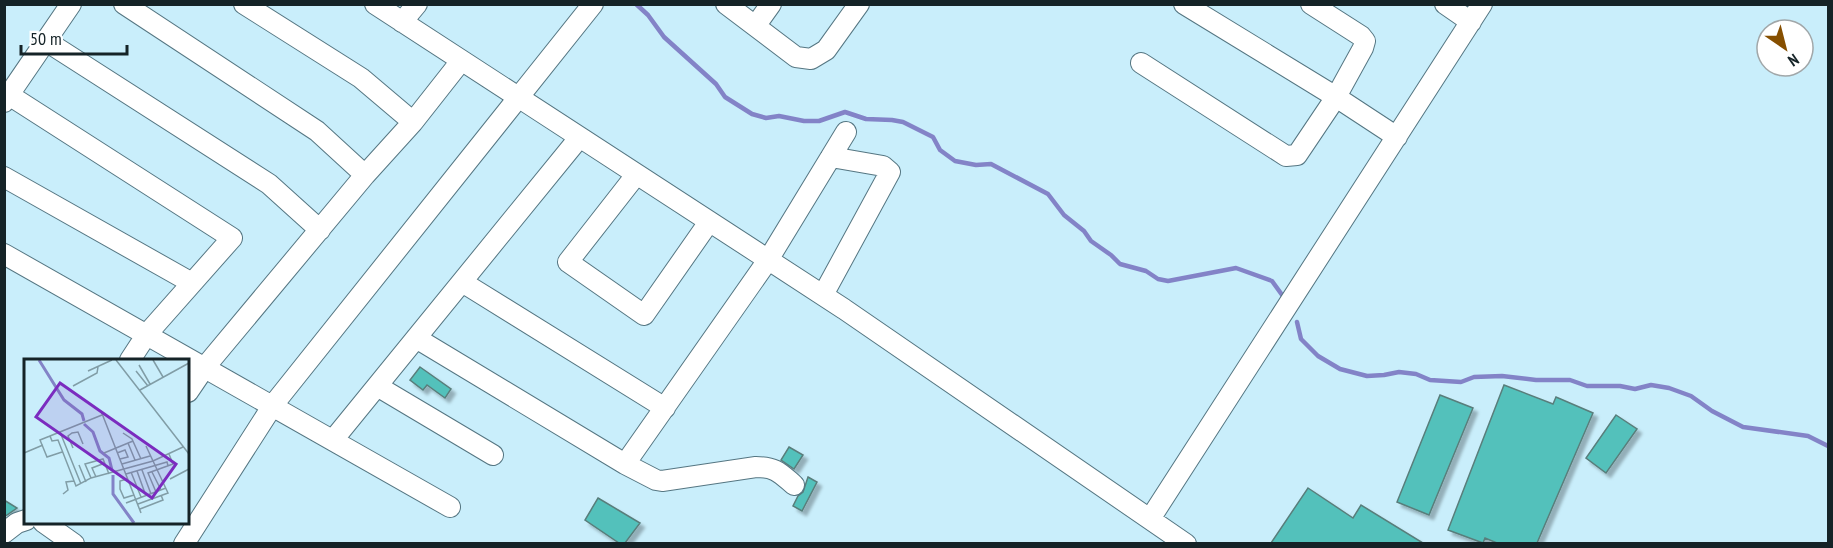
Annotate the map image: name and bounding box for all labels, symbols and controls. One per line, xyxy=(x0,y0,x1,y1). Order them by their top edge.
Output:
scale bar xyxy=(21,18,128,56)
north arrow xyxy=(1755,18,1815,78)
text: 50 m xyxy=(30,27,62,50)
text: N xyxy=(1784,50,1803,71)
inset map xyxy=(24,359,189,524)

